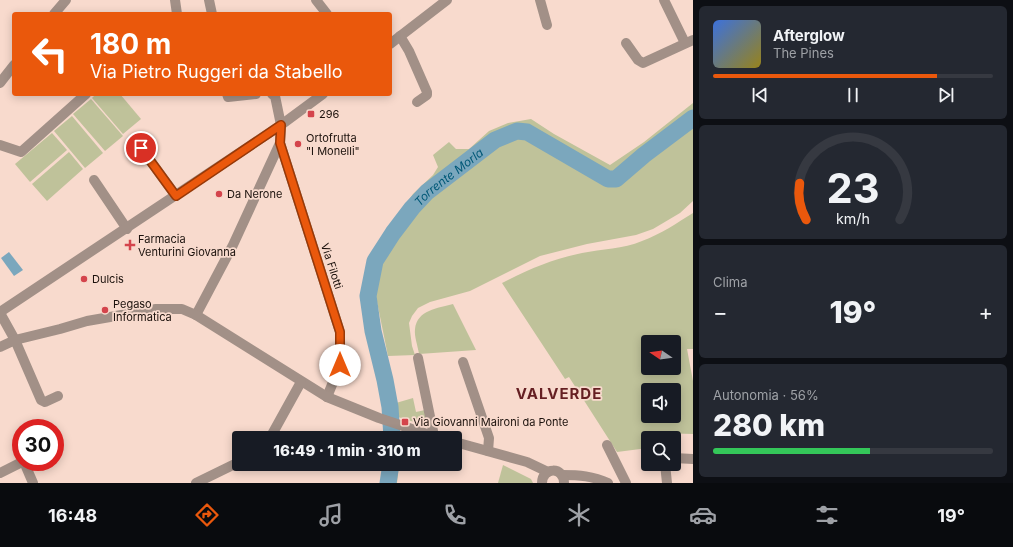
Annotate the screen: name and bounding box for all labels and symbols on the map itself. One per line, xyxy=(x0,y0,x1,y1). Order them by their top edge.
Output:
place label: 296 xyxy=(319,107,340,121)
marker: 296 xyxy=(306,109,316,119)
pin xyxy=(124,131,158,165)
place label: Ortofrutta "I Monelli" xyxy=(306,131,360,158)
marker: Ortofrutta "I Monelli" xyxy=(293,139,303,149)
water label: Torrente Morla xyxy=(411,144,486,209)
place label: Da Nerone xyxy=(227,187,282,201)
marker: Da Nerone xyxy=(214,189,224,199)
place label: Farmacia Venturini Giovanna xyxy=(138,232,236,259)
marker: Farmacia Venturini Giovanna xyxy=(125,240,135,250)
street label: Via Filotti xyxy=(318,241,346,291)
place label: Dulcis xyxy=(92,272,124,286)
marker: Dulcis xyxy=(79,274,89,284)
place label: Pegaso Informatica xyxy=(113,297,172,324)
marker: Pegaso Informatica xyxy=(100,305,110,315)
north arrow xyxy=(641,335,681,375)
position arrow xyxy=(319,344,361,386)
district label: VALVERDE xyxy=(516,384,602,403)
place label: Via Giovanni Maironi da Ponte xyxy=(413,415,568,429)
marker: Via Giovanni Maironi da Ponte xyxy=(400,417,410,427)
speed limit sign: 30 xyxy=(12,419,64,471)

